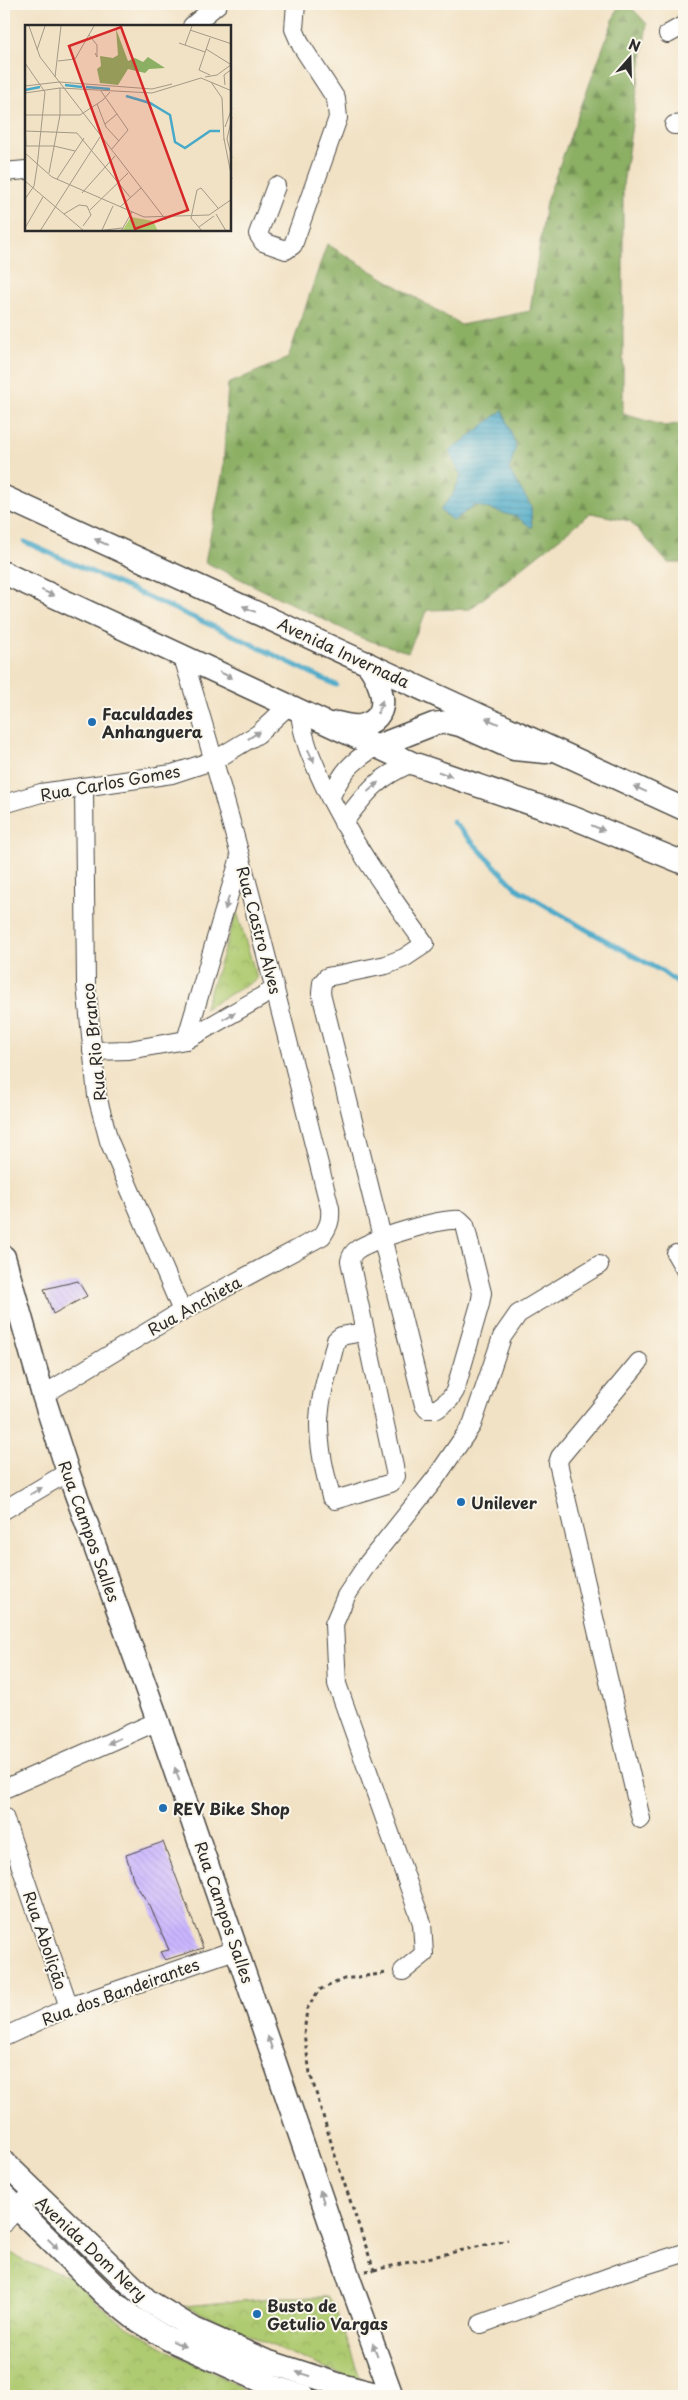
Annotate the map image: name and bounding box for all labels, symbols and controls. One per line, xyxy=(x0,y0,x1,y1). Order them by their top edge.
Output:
inset map xyxy=(25,25,231,231)
north arrow xyxy=(606,32,656,82)
text: N xyxy=(626,34,643,57)
one-way arrow xyxy=(94,537,108,545)
one-way arrow xyxy=(41,589,55,597)
one-way arrow xyxy=(242,605,256,613)
street label: Avenida Invernada xyxy=(274,611,414,693)
one-way arrow xyxy=(219,672,233,680)
one-way arrow xyxy=(376,699,384,714)
place label: Faculdades Anhanguera xyxy=(102,701,203,743)
marker: Faculdades Anhanguera xyxy=(86,716,98,728)
one-way arrow xyxy=(485,716,499,724)
one-way arrow xyxy=(247,730,261,740)
one-way arrow xyxy=(306,748,315,763)
street label: Rua Carlos Gomes xyxy=(38,758,182,806)
one-way arrow xyxy=(438,770,453,778)
one-way arrow xyxy=(366,781,378,793)
one-way arrow xyxy=(633,784,647,792)
one-way arrow xyxy=(591,825,605,833)
street label: Rua Castro Alves xyxy=(231,863,289,997)
one-way arrow xyxy=(222,896,230,911)
street label: Rua Rio Branco xyxy=(75,982,111,1102)
one-way arrow xyxy=(221,1012,236,1020)
street label: Rua Anchieta xyxy=(143,1269,245,1341)
street label: Rua Campos Salles xyxy=(53,1457,127,1605)
one-way arrow xyxy=(28,1487,43,1495)
place label: Unilever xyxy=(471,1490,538,1514)
marker: Unilever xyxy=(455,1496,467,1508)
one-way arrow xyxy=(107,1737,121,1745)
one-way arrow xyxy=(173,1766,180,1781)
place label: REV Bike Shop xyxy=(173,1796,290,1820)
marker: REV Bike Shop xyxy=(157,1802,169,1814)
street label: Rua Campos Salles xyxy=(189,1838,261,1986)
street label: Rua Abolição xyxy=(18,1887,74,1993)
street label: Rua dos Bandeirantes xyxy=(38,1951,202,2031)
one-way arrow xyxy=(266,2035,274,2050)
one-way arrow xyxy=(318,2189,326,2204)
street label: Avenida Dom Nery xyxy=(31,2190,153,2306)
one-way arrow xyxy=(47,2237,59,2249)
place label: Busto de Getulio Vargas xyxy=(267,2293,388,2335)
marker: Busto de Getulio Vargas xyxy=(251,2308,263,2320)
one-way arrow xyxy=(172,2340,186,2348)
one-way arrow xyxy=(371,2343,378,2358)
one-way arrow xyxy=(296,2370,311,2377)

